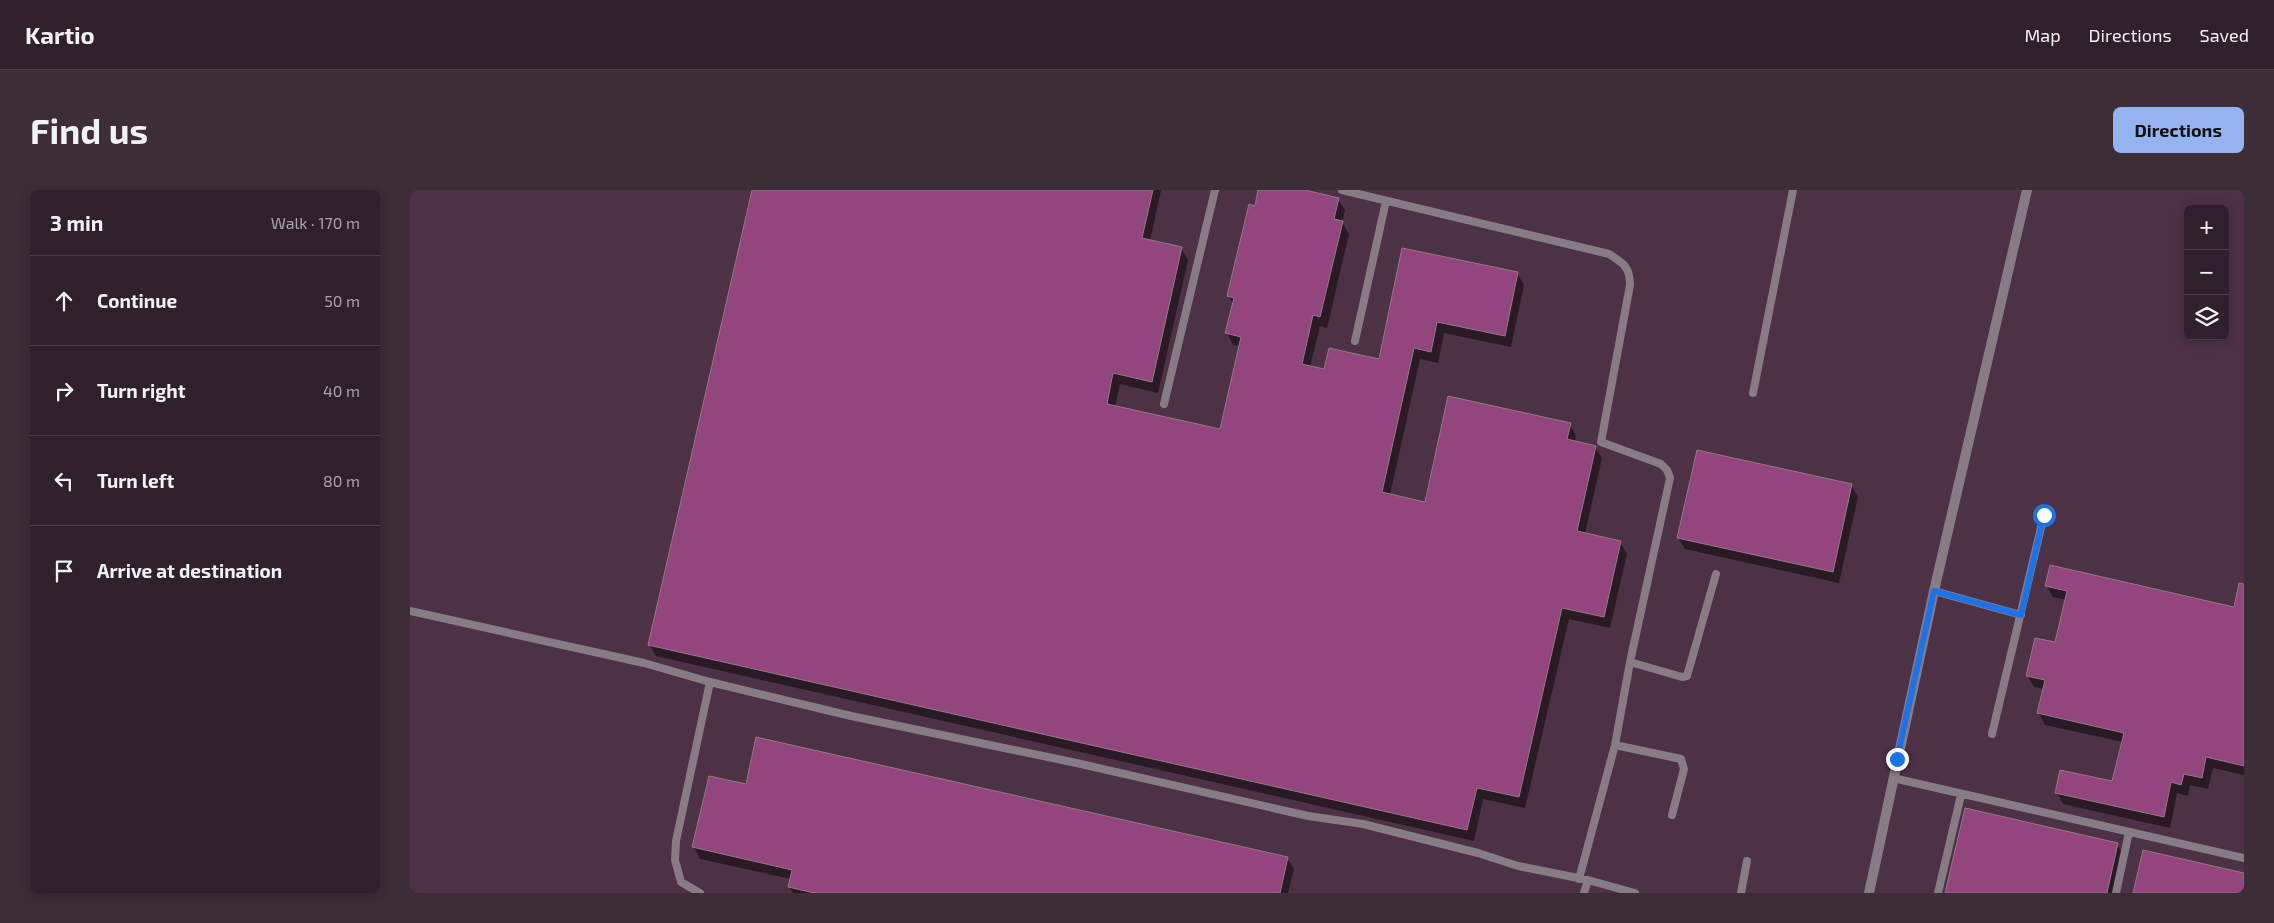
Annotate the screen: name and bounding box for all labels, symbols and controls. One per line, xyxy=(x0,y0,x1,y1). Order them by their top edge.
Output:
text: Kartio xyxy=(25,20,95,49)
text: Map xyxy=(2024,24,2061,46)
text: Directions xyxy=(2089,24,2172,46)
text: Saved xyxy=(2200,24,2249,46)
button: Directions xyxy=(2113,107,2244,153)
text: Find us xyxy=(30,109,148,151)
map controls xyxy=(2184,205,2229,340)
button: + xyxy=(2184,205,2229,250)
text: 3 min xyxy=(50,210,103,235)
text: Walk · 170 m xyxy=(271,213,360,232)
button: − xyxy=(2184,250,2229,295)
icon: ahead xyxy=(50,287,78,315)
text: Continue xyxy=(97,289,177,312)
text: 50 m xyxy=(324,291,360,310)
button: layers xyxy=(2184,295,2229,340)
icon: right xyxy=(50,377,78,405)
text: Turn right xyxy=(97,379,185,402)
text: 40 m xyxy=(323,381,360,400)
icon: left xyxy=(50,467,78,495)
text: Turn left xyxy=(97,469,174,492)
text: 80 m xyxy=(323,471,360,490)
route start xyxy=(2033,504,2056,527)
icon: arrive xyxy=(50,557,78,585)
text: Arrive at destination xyxy=(97,559,282,582)
route end xyxy=(1886,748,1909,771)

